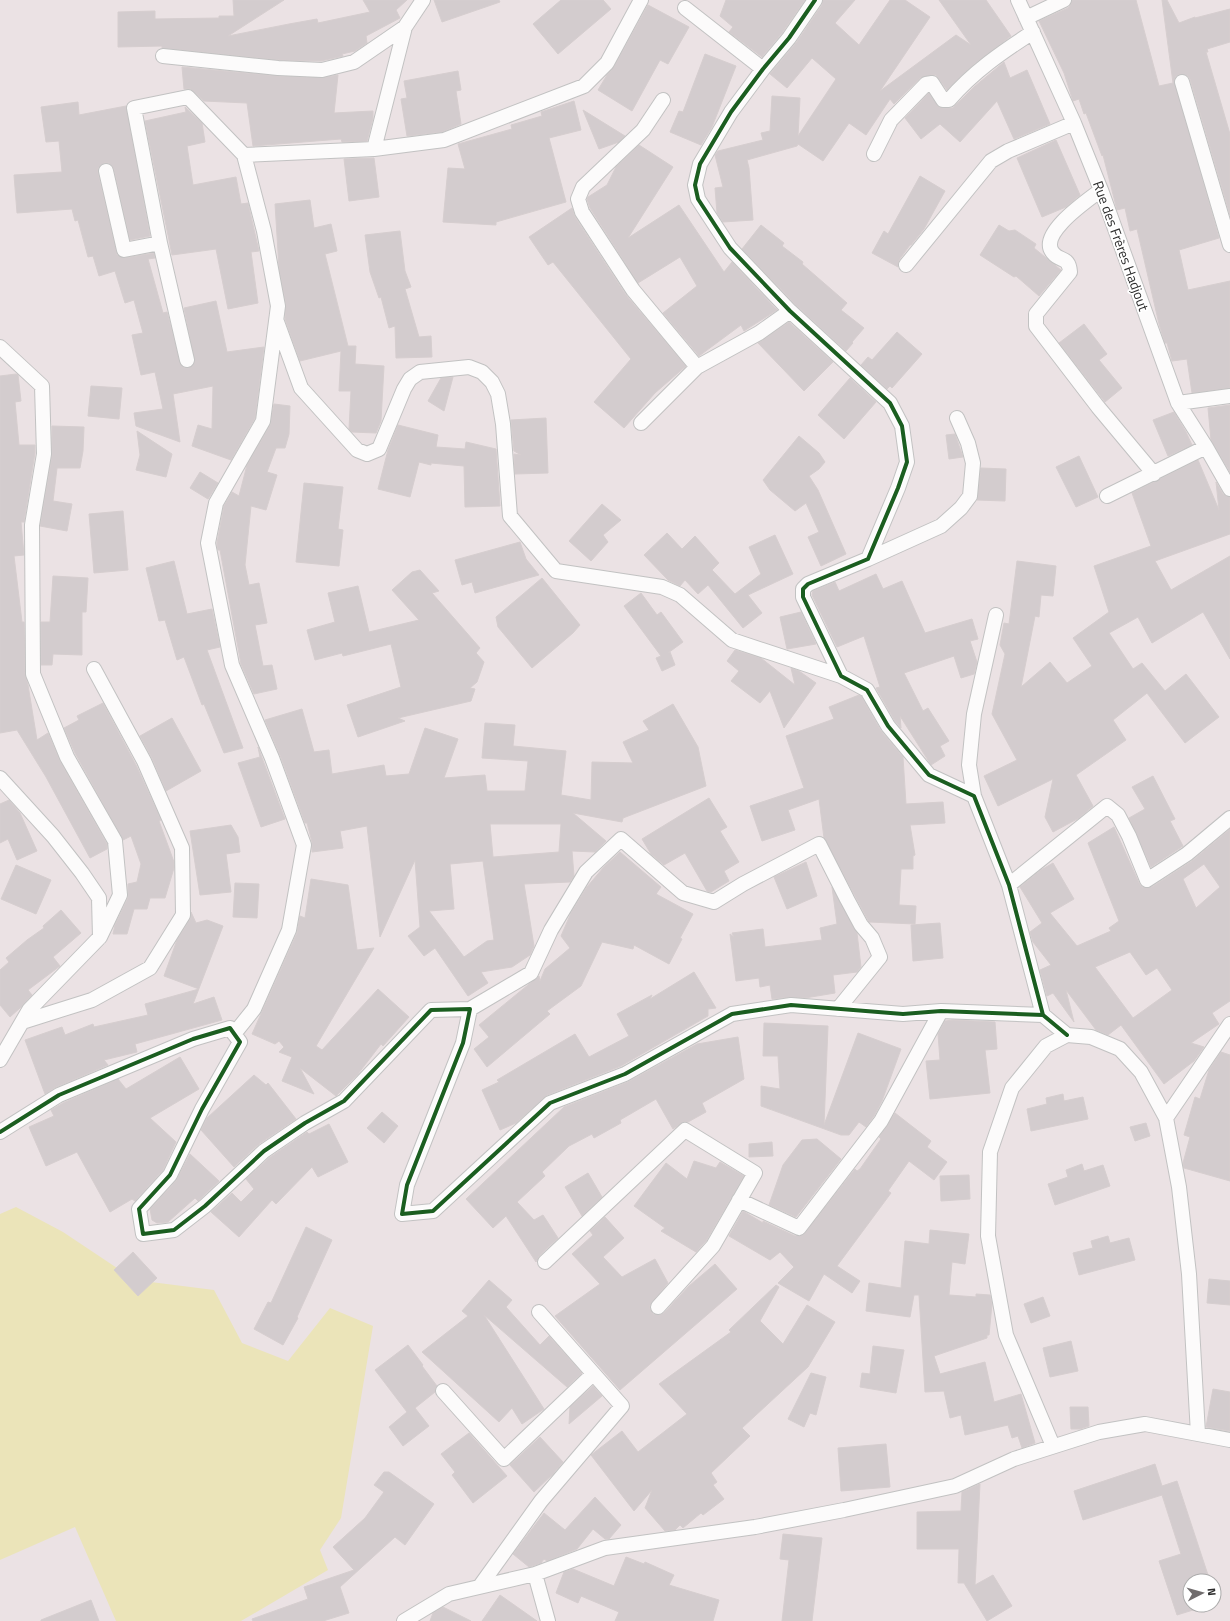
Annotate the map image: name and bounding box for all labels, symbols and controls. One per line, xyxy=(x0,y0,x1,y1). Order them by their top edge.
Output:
street label: Rue des Frères Hadjout xyxy=(1088,178,1155,314)
north arrow xyxy=(1182,1573,1222,1613)
text: N xyxy=(1204,1587,1220,1597)

